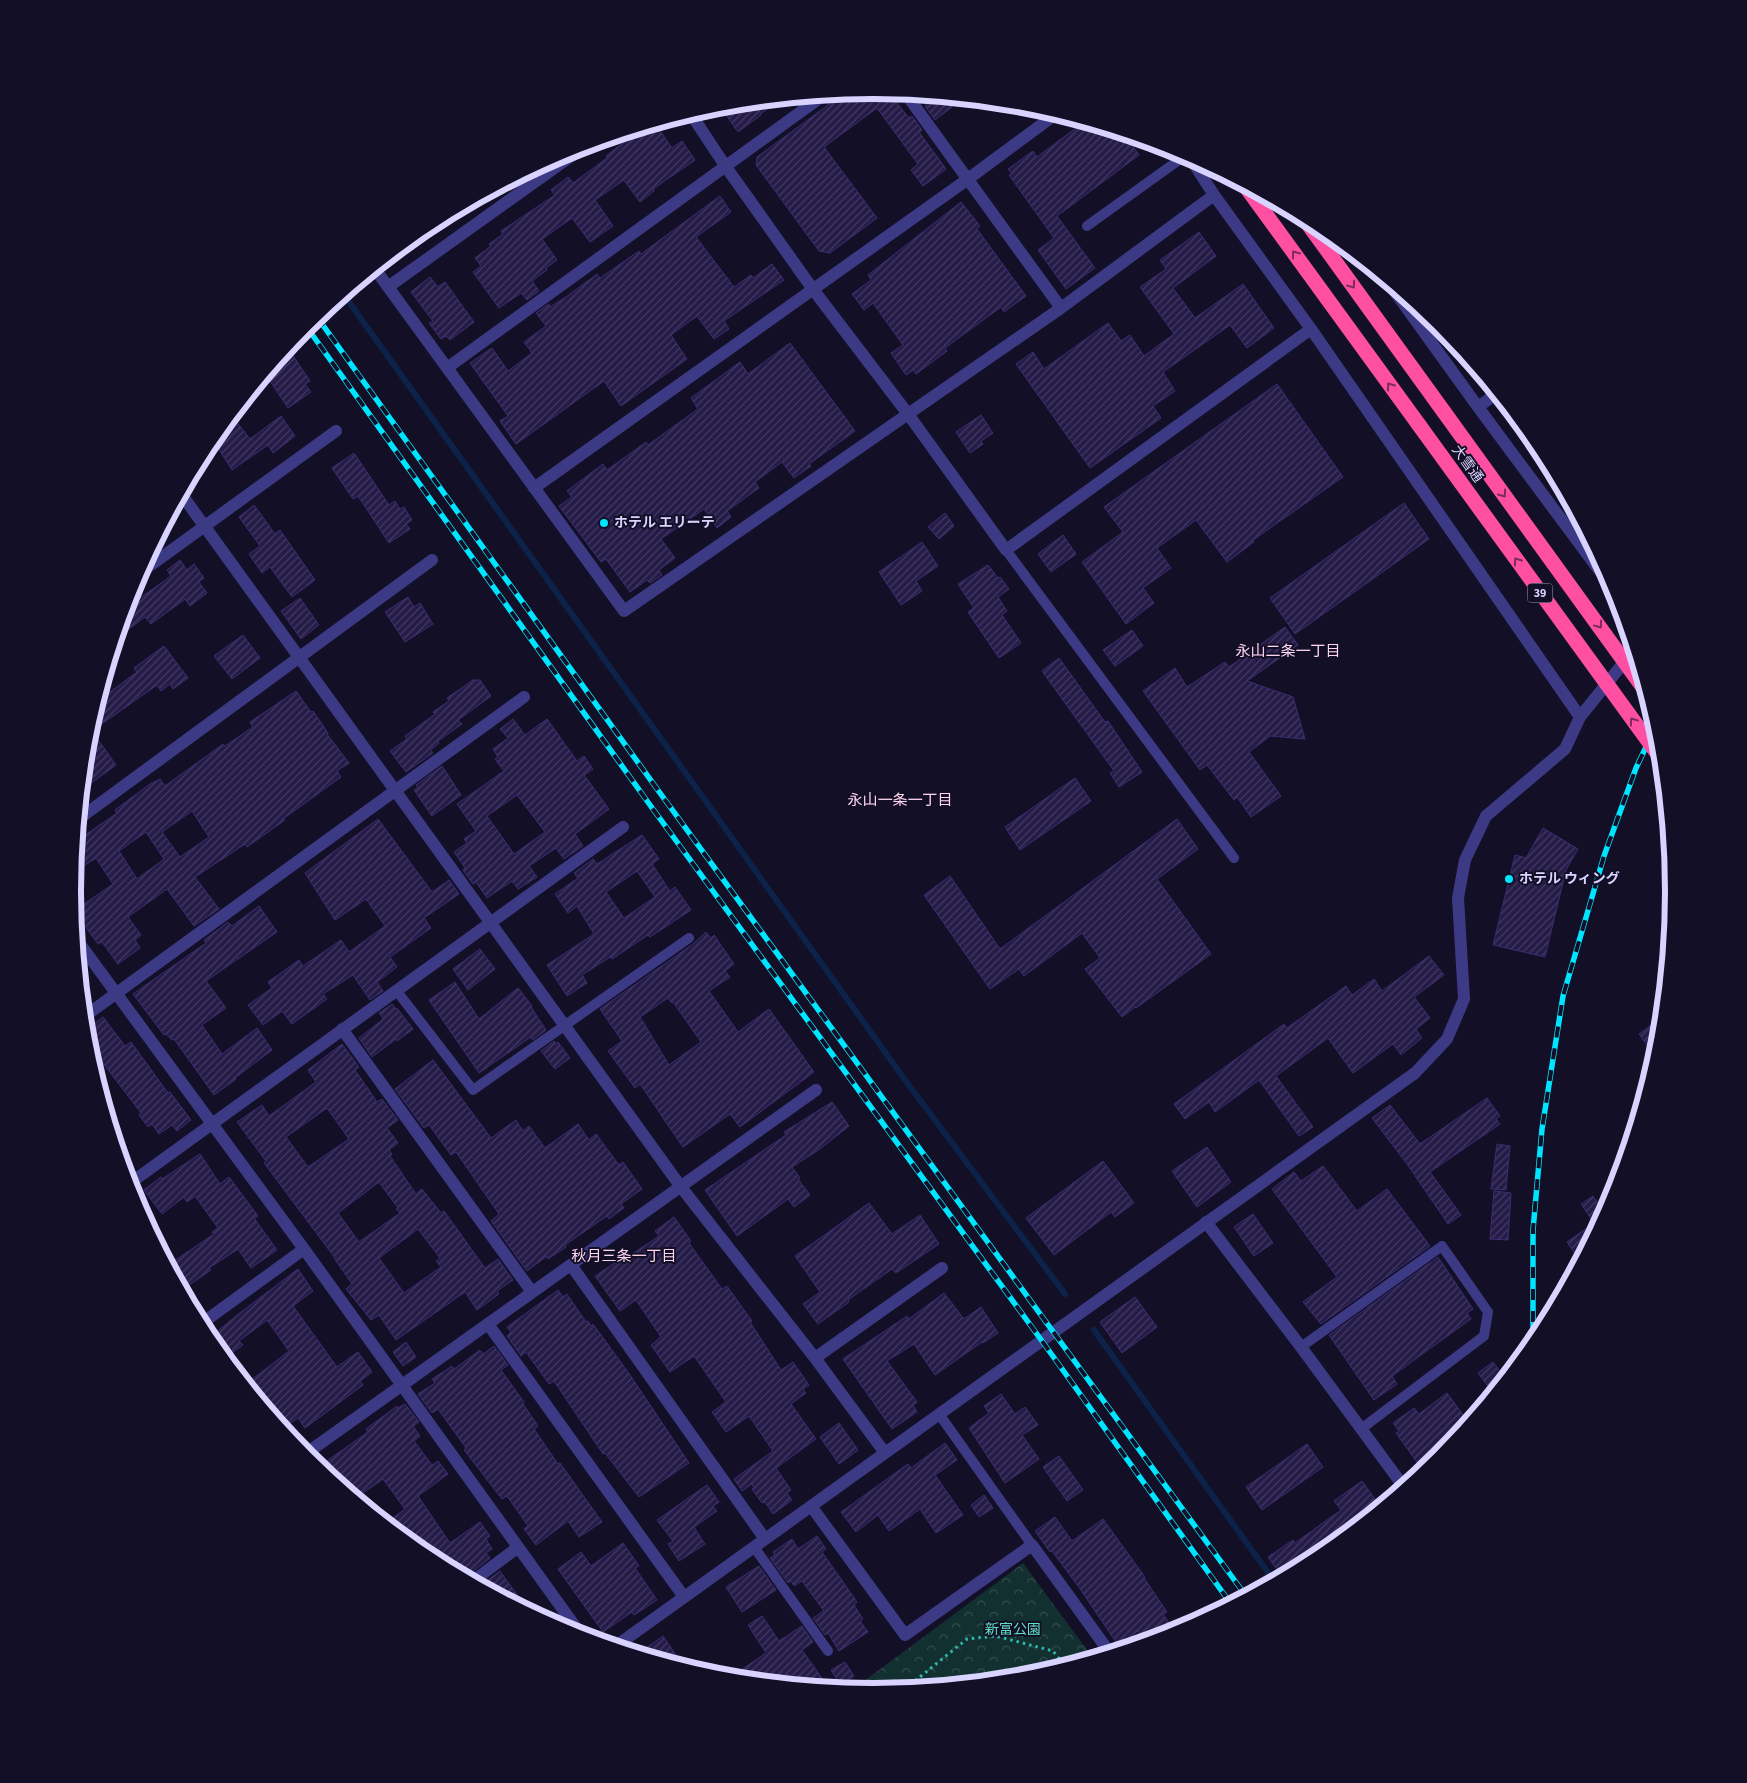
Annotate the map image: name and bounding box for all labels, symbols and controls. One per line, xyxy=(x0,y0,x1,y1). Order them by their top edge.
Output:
one-way arrow xyxy=(1292,250,1301,260)
one-way arrow xyxy=(1346,279,1355,289)
one-way arrow xyxy=(1387,382,1396,392)
street label: 大雪通 xyxy=(1447,441,1487,487)
one-way arrow xyxy=(1498,488,1506,497)
place label: ホテル エリーテ xyxy=(614,513,715,533)
marker: ホテル エリーテ xyxy=(598,517,610,529)
one-way arrow xyxy=(1514,557,1523,567)
road number: 39 xyxy=(1528,584,1552,602)
one-way arrow xyxy=(1593,619,1601,628)
district label: 永山二条一丁目 xyxy=(1235,641,1341,662)
one-way arrow xyxy=(1630,717,1639,726)
district label: 永山一条一丁目 xyxy=(847,790,953,811)
place label: ホテル ウィング xyxy=(1519,869,1620,889)
marker: ホテル ウィング xyxy=(1503,873,1515,885)
district label: 秋月三条一丁目 xyxy=(571,1246,677,1267)
park label: 新富公園 xyxy=(985,1620,1041,1640)

